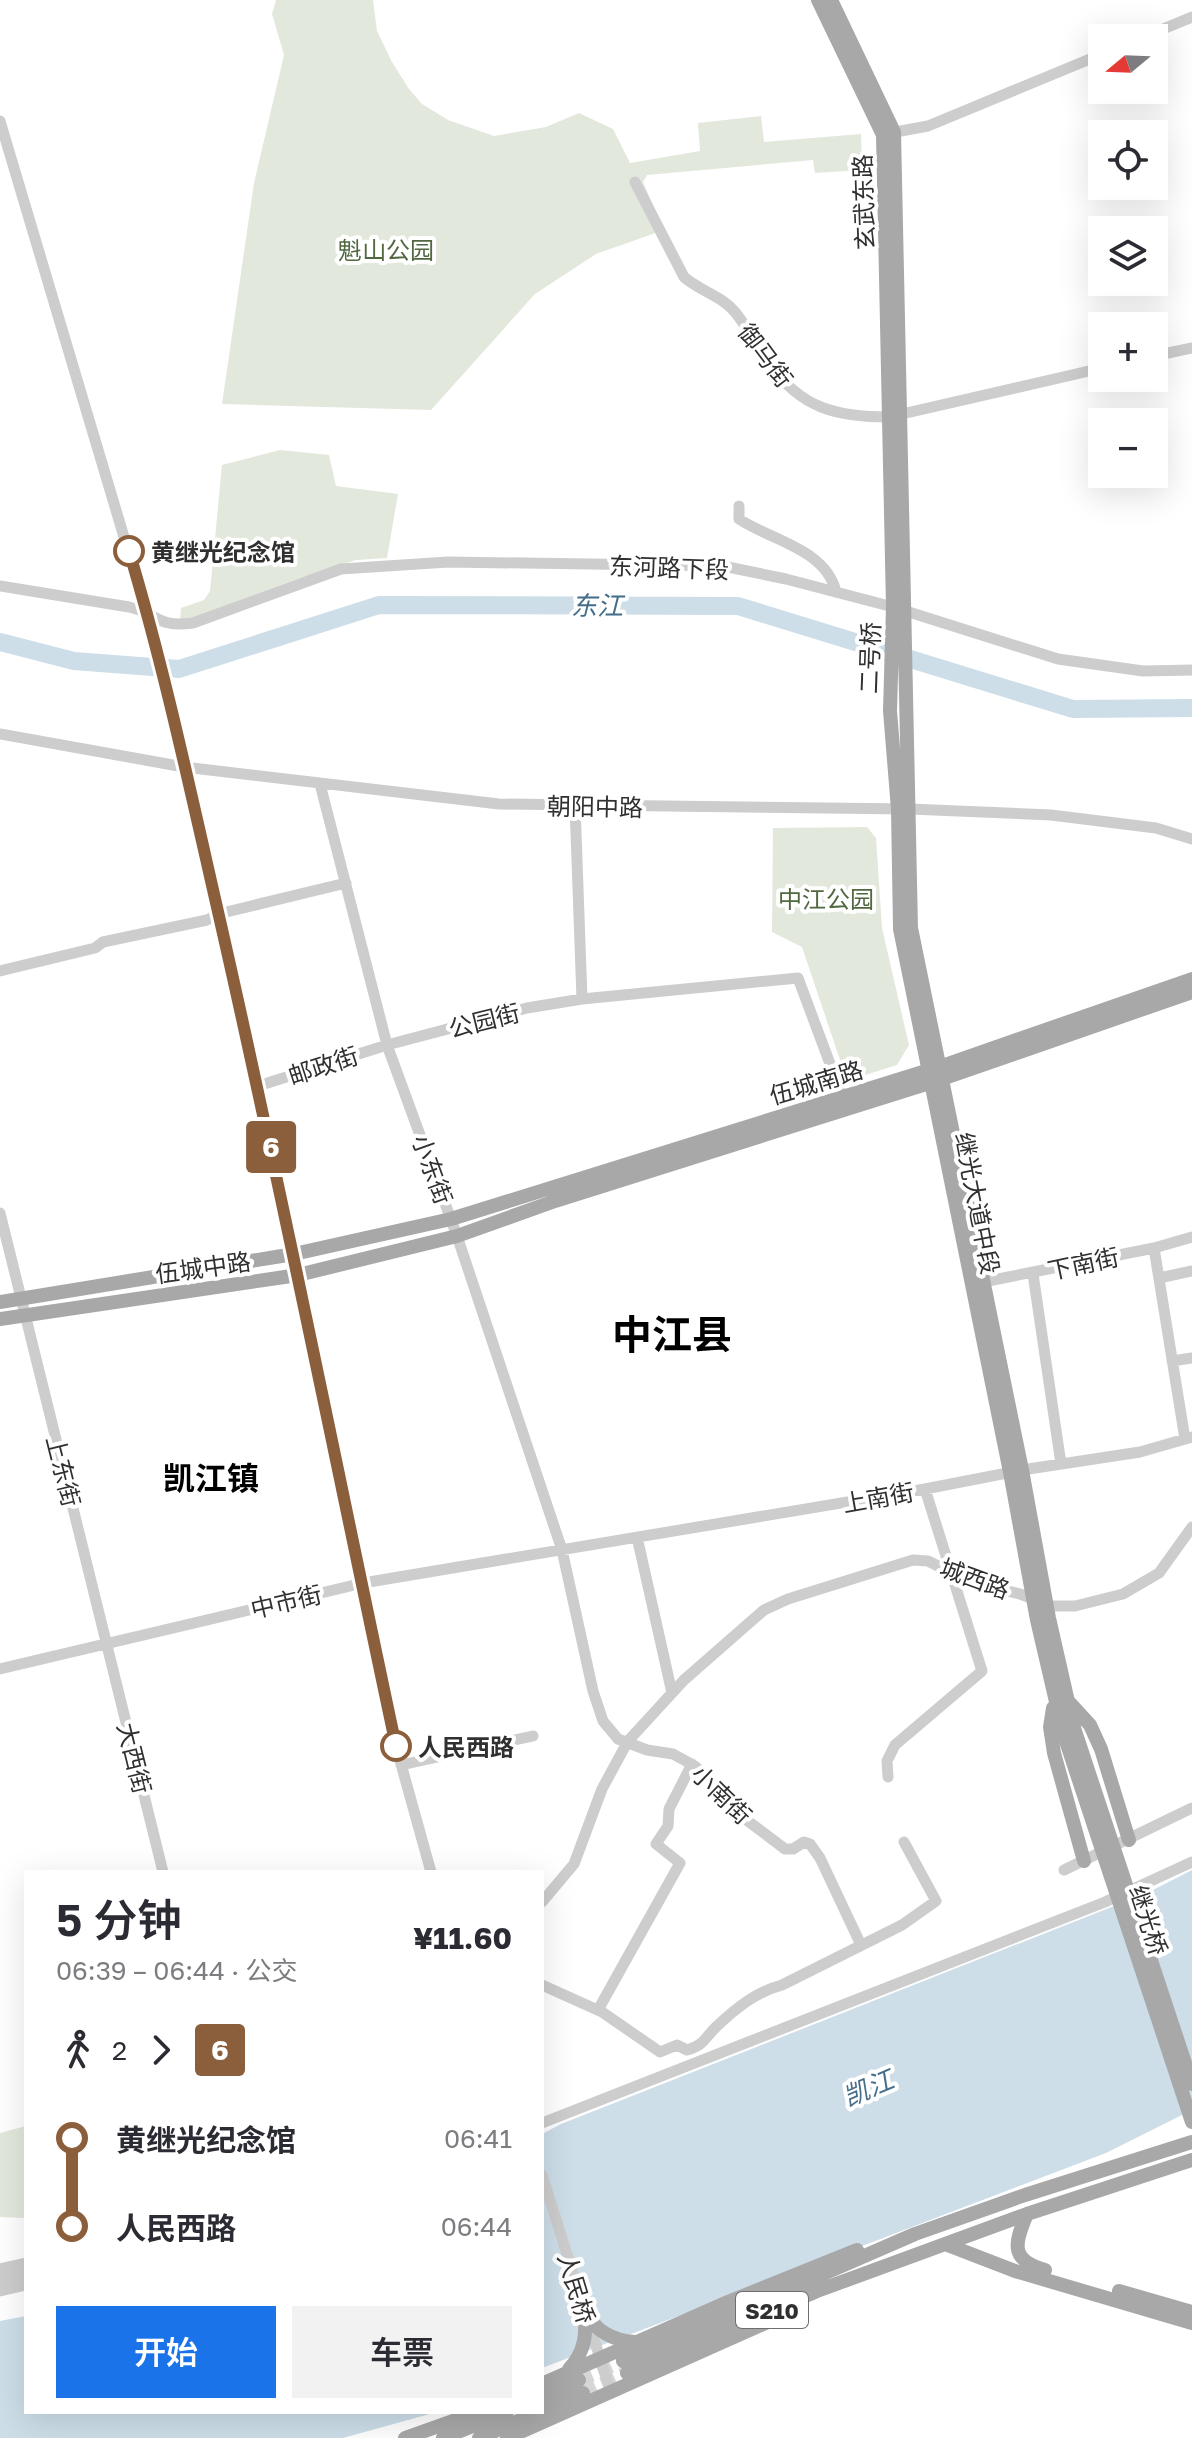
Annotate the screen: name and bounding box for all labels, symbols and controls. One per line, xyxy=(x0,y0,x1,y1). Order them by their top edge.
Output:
north arrow xyxy=(1088,24,1168,104)
map controls xyxy=(1088,24,1168,488)
button: locate xyxy=(1088,120,1168,200)
street label: 玄武东路 xyxy=(847,154,879,250)
button: layers xyxy=(1088,216,1168,296)
park label: 魁山公园 xyxy=(338,235,434,264)
button: + xyxy=(1088,312,1168,392)
street label: 御马街 xyxy=(733,318,799,392)
button: − xyxy=(1088,408,1168,488)
marker: 黄继光纪念馆 xyxy=(114,536,144,566)
place label: 黄继光纪念馆 xyxy=(151,537,295,566)
street label: 东河路下段 xyxy=(609,550,729,584)
water label: 东江 xyxy=(571,590,626,621)
street label: 二号桥 xyxy=(853,622,885,694)
street label: 朝阳中路 xyxy=(547,791,643,821)
park label: 中江公园 xyxy=(778,884,874,913)
street label: 公园街 xyxy=(446,997,522,1043)
street label: 邮政街 xyxy=(284,1040,362,1090)
street label: 伍城南路 xyxy=(766,1054,866,1110)
line badge: 6 xyxy=(245,1121,297,1173)
text: 6 xyxy=(262,1130,280,1163)
street label: 小东街 xyxy=(407,1130,459,1208)
street label: 继光大道中段 xyxy=(950,1130,1006,1276)
street label: 下南街 xyxy=(1045,1241,1121,1285)
street label: 伍城中路 xyxy=(153,1246,253,1288)
district label: 中江县 xyxy=(612,1310,732,1358)
street label: 上东街 xyxy=(41,1433,87,1509)
district label: 凯江镇 xyxy=(163,1459,259,1497)
street label: 上南街 xyxy=(840,1476,916,1518)
street label: 城西路 xyxy=(936,1552,1014,1604)
street label: 中市街 xyxy=(248,1579,324,1623)
street label: 大西街 xyxy=(112,1720,158,1796)
marker: 人民西路 xyxy=(381,1731,411,1761)
place label: 人民西路 xyxy=(418,1732,514,1761)
street label: 小南街 xyxy=(686,1759,758,1829)
street label: 继光桥 xyxy=(1124,1881,1174,1959)
text: 5 分钟 xyxy=(56,1893,181,1946)
text: ¥11.60 xyxy=(413,1920,512,1956)
text: 06:39 – 06:44 · 公交 xyxy=(56,1955,298,1986)
icon: walk xyxy=(56,2028,100,2072)
icon: forward xyxy=(139,2028,183,2072)
text: 6 xyxy=(211,2033,229,2066)
text: 2 xyxy=(112,2035,127,2066)
water label: 凯江 xyxy=(838,2062,901,2112)
text: 黄继光纪念馆 xyxy=(116,2122,296,2158)
text: 06:41 xyxy=(444,2123,512,2154)
text: 人民西路 xyxy=(116,2210,236,2246)
text: 06:44 xyxy=(441,2211,512,2242)
street label: 人民桥 xyxy=(553,2249,601,2327)
road number: S210 xyxy=(736,2292,808,2328)
button: 开始 xyxy=(56,2306,276,2398)
button: 车票 xyxy=(292,2306,512,2398)

